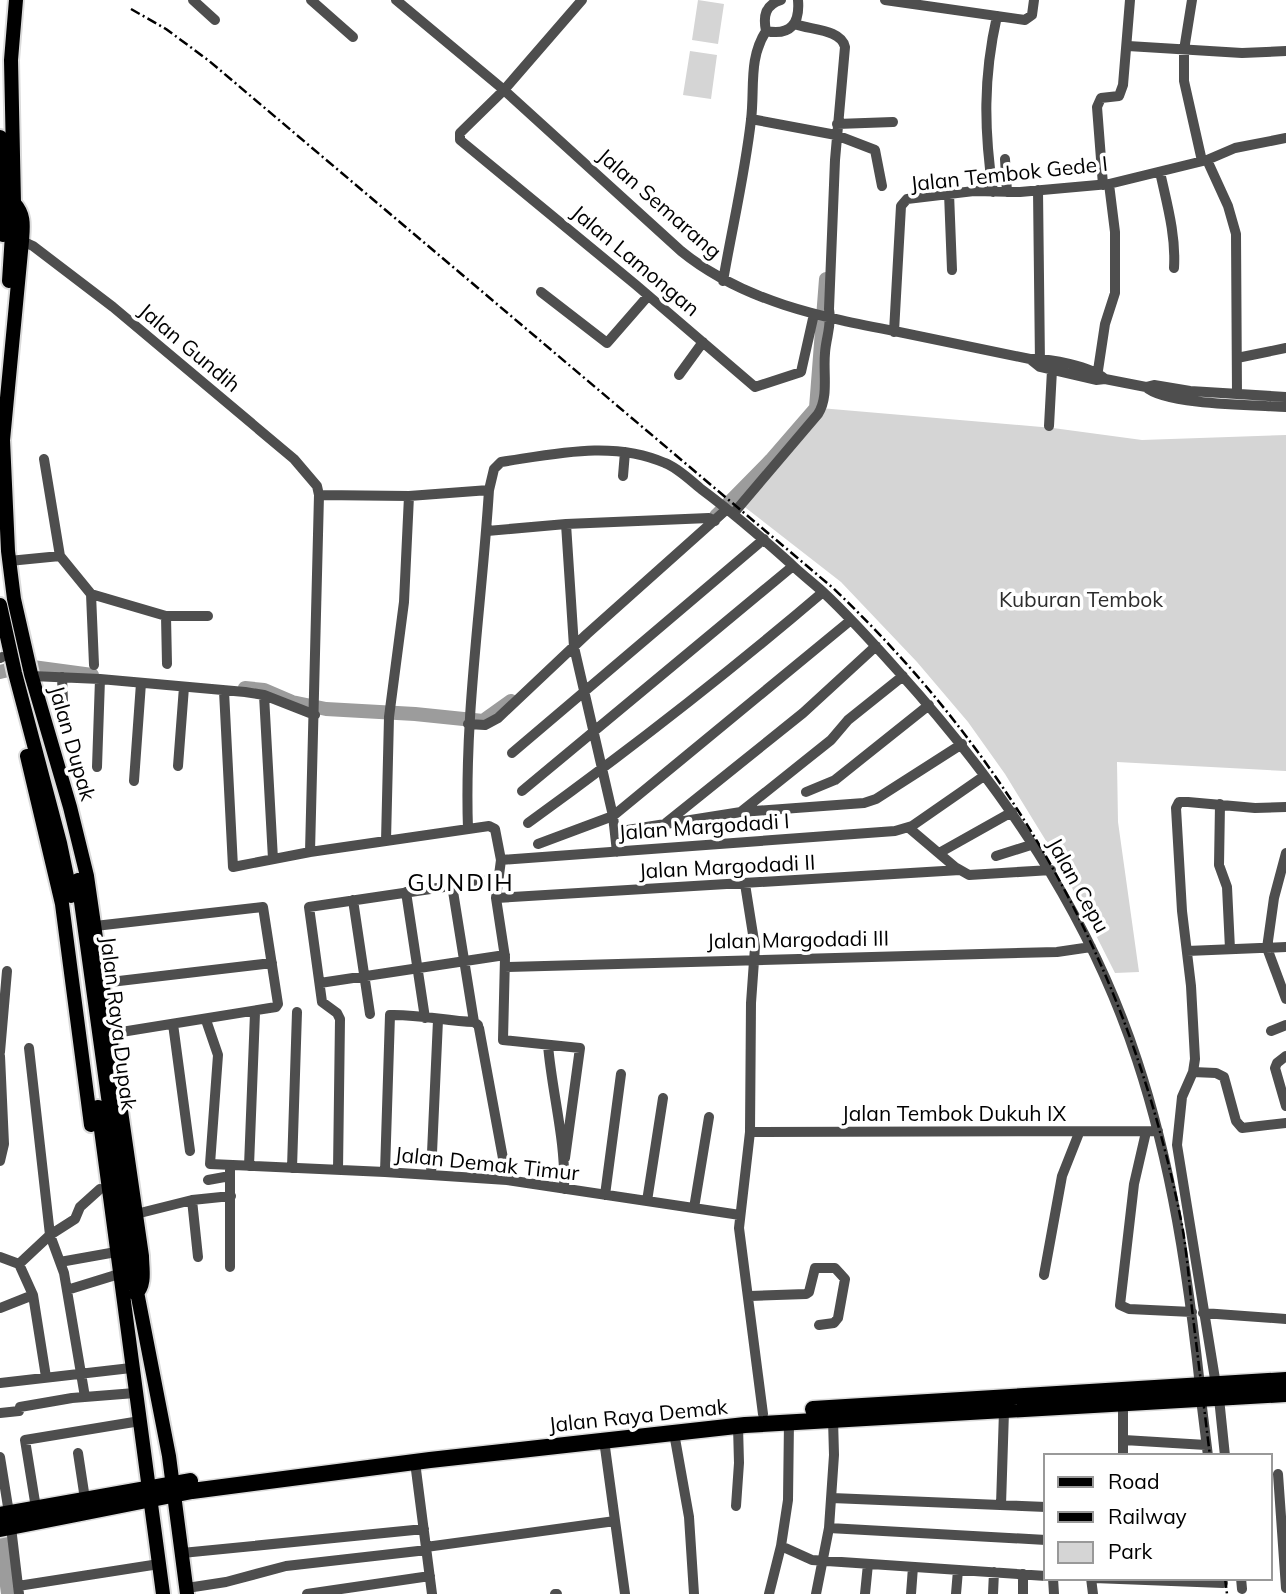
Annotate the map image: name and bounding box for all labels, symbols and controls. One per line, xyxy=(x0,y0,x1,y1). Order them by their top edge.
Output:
street label: Jalan Semarang xyxy=(593,142,727,264)
street label: Jalan Tembok Gede I xyxy=(909,150,1109,196)
street label: Jalan Lamongan xyxy=(567,199,705,321)
street label: Jalan Gundih xyxy=(134,297,246,397)
park label: Kuburan Tembok xyxy=(999,586,1163,612)
street label: Jalan Dupak xyxy=(44,682,102,804)
street label: Jalan Margodadi I xyxy=(618,807,790,845)
street label: Jalan Cepu xyxy=(1042,833,1116,937)
street label: Jalan Margodadi II xyxy=(638,848,816,884)
district label: GUNDIH xyxy=(407,867,515,897)
street label: Jalan Margodadi III xyxy=(707,924,889,954)
street label: Jalan Raya Dupak xyxy=(95,935,143,1111)
street label: Jalan Tembok Dukuh IX xyxy=(842,1100,1066,1126)
street label: Jalan Demak Timur xyxy=(394,1140,581,1186)
street label: Jalan Raya Demak xyxy=(547,1393,729,1437)
legend xyxy=(1044,1454,1272,1580)
text: Road xyxy=(1108,1468,1159,1494)
text: Railway xyxy=(1108,1503,1187,1529)
text: Park xyxy=(1108,1538,1152,1564)

